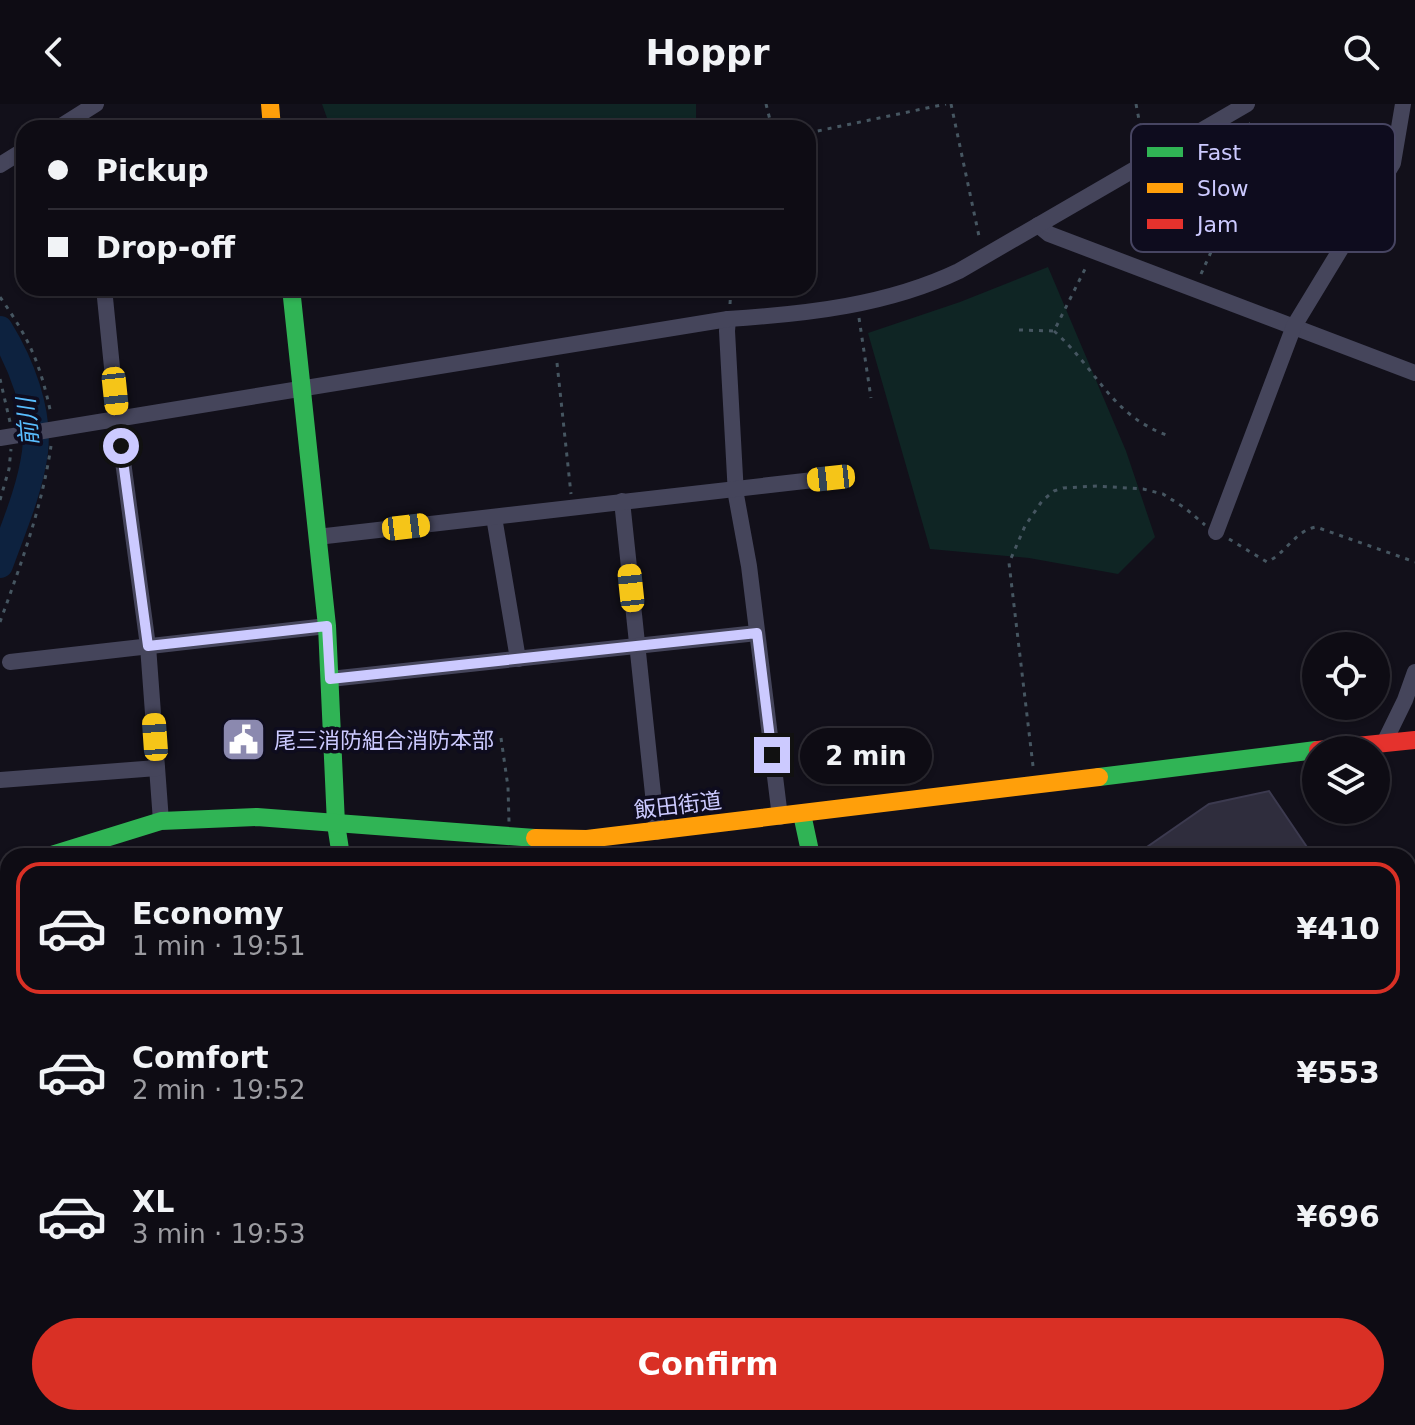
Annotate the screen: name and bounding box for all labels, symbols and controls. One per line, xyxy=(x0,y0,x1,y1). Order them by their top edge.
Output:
icon: back xyxy=(32,30,76,74)
icon: search xyxy=(1339,30,1383,74)
text: Hoppr xyxy=(645,32,770,73)
legend xyxy=(1131,124,1395,252)
text: Fast xyxy=(1197,140,1242,165)
text: Pickup xyxy=(96,153,209,188)
text: Slow xyxy=(1197,176,1249,201)
text: Jam xyxy=(1195,212,1238,237)
text: Drop-off xyxy=(96,230,235,265)
car xyxy=(101,366,129,416)
water label: 前川 xyxy=(12,394,44,447)
route start xyxy=(103,428,139,464)
car xyxy=(806,464,856,492)
car xyxy=(381,512,431,542)
car xyxy=(617,563,645,613)
map controls xyxy=(1302,632,1390,824)
button: locate xyxy=(1302,632,1390,720)
car xyxy=(141,712,169,762)
public building icon: 尾三消防組合消防本部 xyxy=(219,716,267,764)
callout: 2 min xyxy=(800,727,932,783)
place label: 尾三消防組合消防本部 xyxy=(274,728,494,753)
button: layers xyxy=(1302,736,1390,824)
route end xyxy=(754,737,790,773)
text: 2 min xyxy=(825,741,907,771)
street label: 飯田街道 xyxy=(633,788,723,823)
icon: car xyxy=(36,892,108,964)
text: Economy xyxy=(132,896,284,931)
text: ¥410 xyxy=(1297,911,1380,946)
text: 1 min · 19:51 xyxy=(132,931,306,961)
icon: car xyxy=(36,1036,108,1108)
text: Comfort xyxy=(132,1040,269,1075)
text: ¥553 xyxy=(1297,1055,1380,1090)
text: 2 min · 19:52 xyxy=(132,1075,306,1105)
icon: car xyxy=(36,1180,108,1252)
text: XL xyxy=(132,1184,174,1219)
text: ¥696 xyxy=(1297,1199,1380,1234)
text: 3 min · 19:53 xyxy=(132,1219,306,1249)
button: Confirm xyxy=(32,1318,1384,1410)

